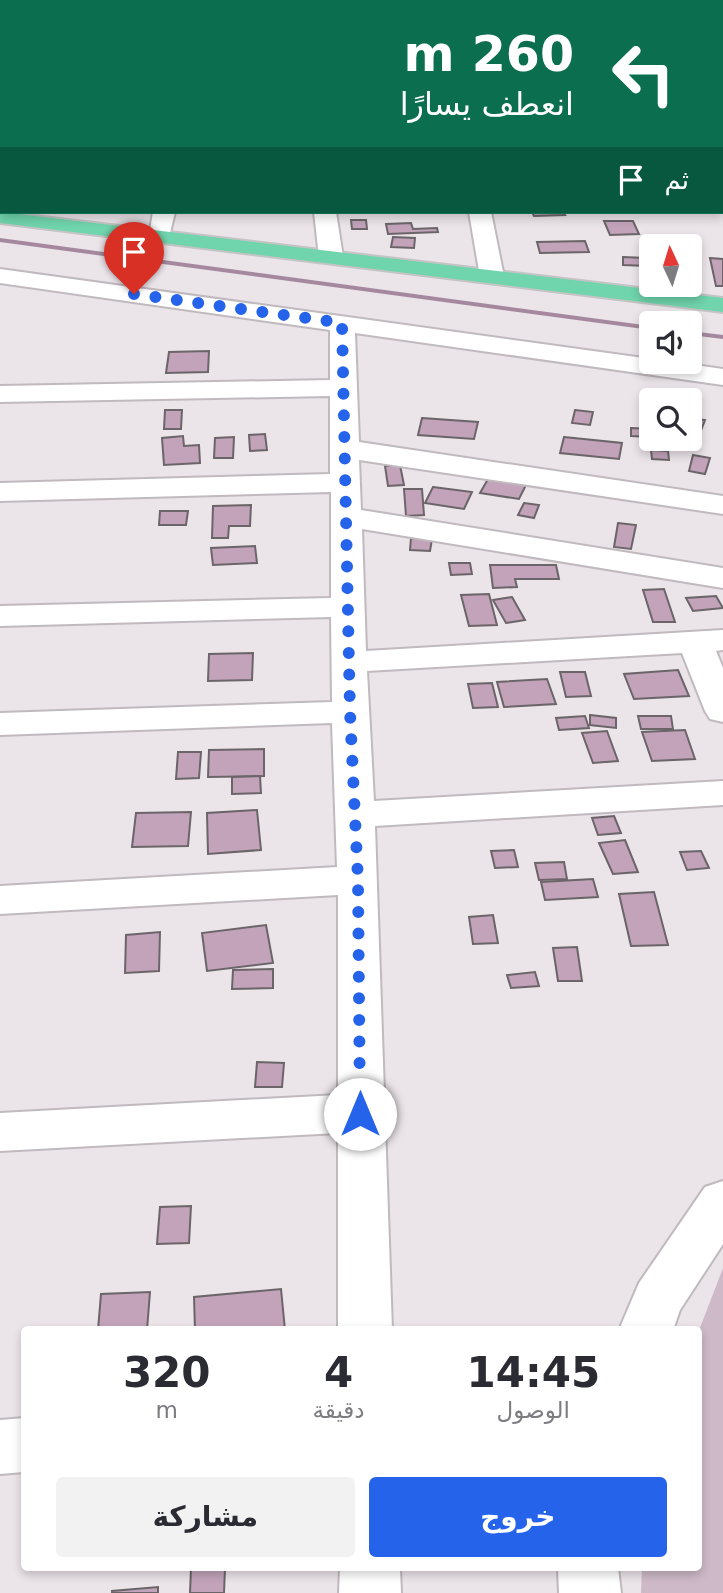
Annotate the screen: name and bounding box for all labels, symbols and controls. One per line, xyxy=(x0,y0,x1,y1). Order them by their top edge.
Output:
text: 260 m xyxy=(404,26,574,83)
icon: left xyxy=(598,28,689,119)
text: انعطف يسارًا xyxy=(400,85,574,123)
icon: arrive xyxy=(612,161,650,199)
text: ثم xyxy=(664,165,689,195)
pin xyxy=(104,222,164,294)
icon: arrive xyxy=(115,233,153,271)
north arrow xyxy=(639,234,702,298)
map controls xyxy=(639,234,702,451)
button: sound xyxy=(639,311,702,374)
button: search xyxy=(639,388,702,451)
position arrow xyxy=(323,1077,397,1151)
text: 320 xyxy=(123,1348,211,1397)
text: 4 xyxy=(324,1348,353,1397)
text: 14:45 xyxy=(466,1348,600,1397)
text: m xyxy=(156,1397,178,1423)
text: دقيقة xyxy=(312,1397,365,1423)
text: الوصول xyxy=(497,1397,570,1423)
button: مشاركة xyxy=(56,1477,355,1557)
button: خروج xyxy=(369,1477,667,1557)

